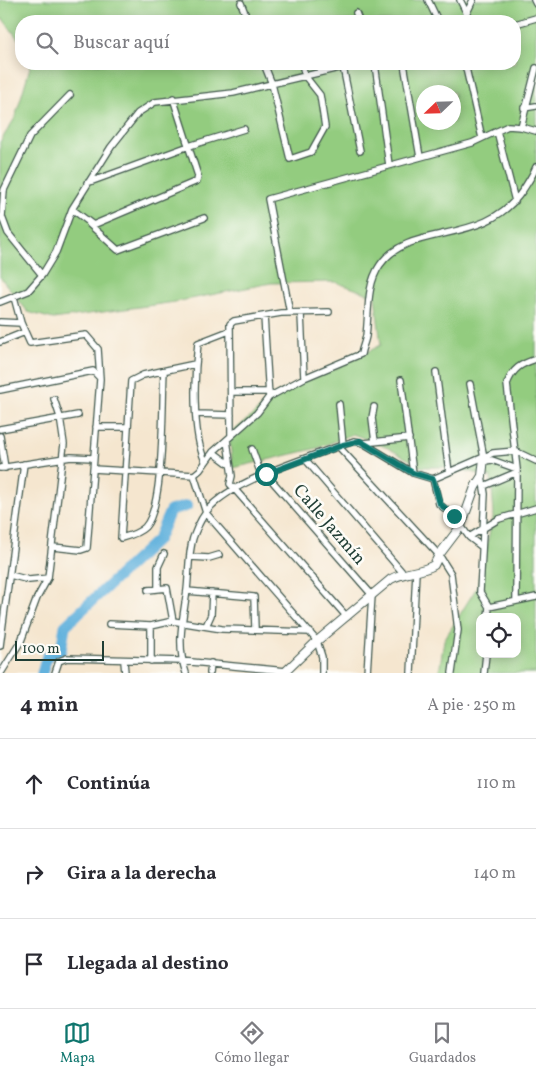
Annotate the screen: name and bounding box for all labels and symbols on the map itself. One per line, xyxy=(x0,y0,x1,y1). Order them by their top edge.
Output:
north arrow xyxy=(416,85,461,130)
route start xyxy=(255,463,278,486)
street label: Calle Jazmín xyxy=(287,479,371,571)
route end xyxy=(443,505,466,528)
scale bar xyxy=(15,638,104,661)

